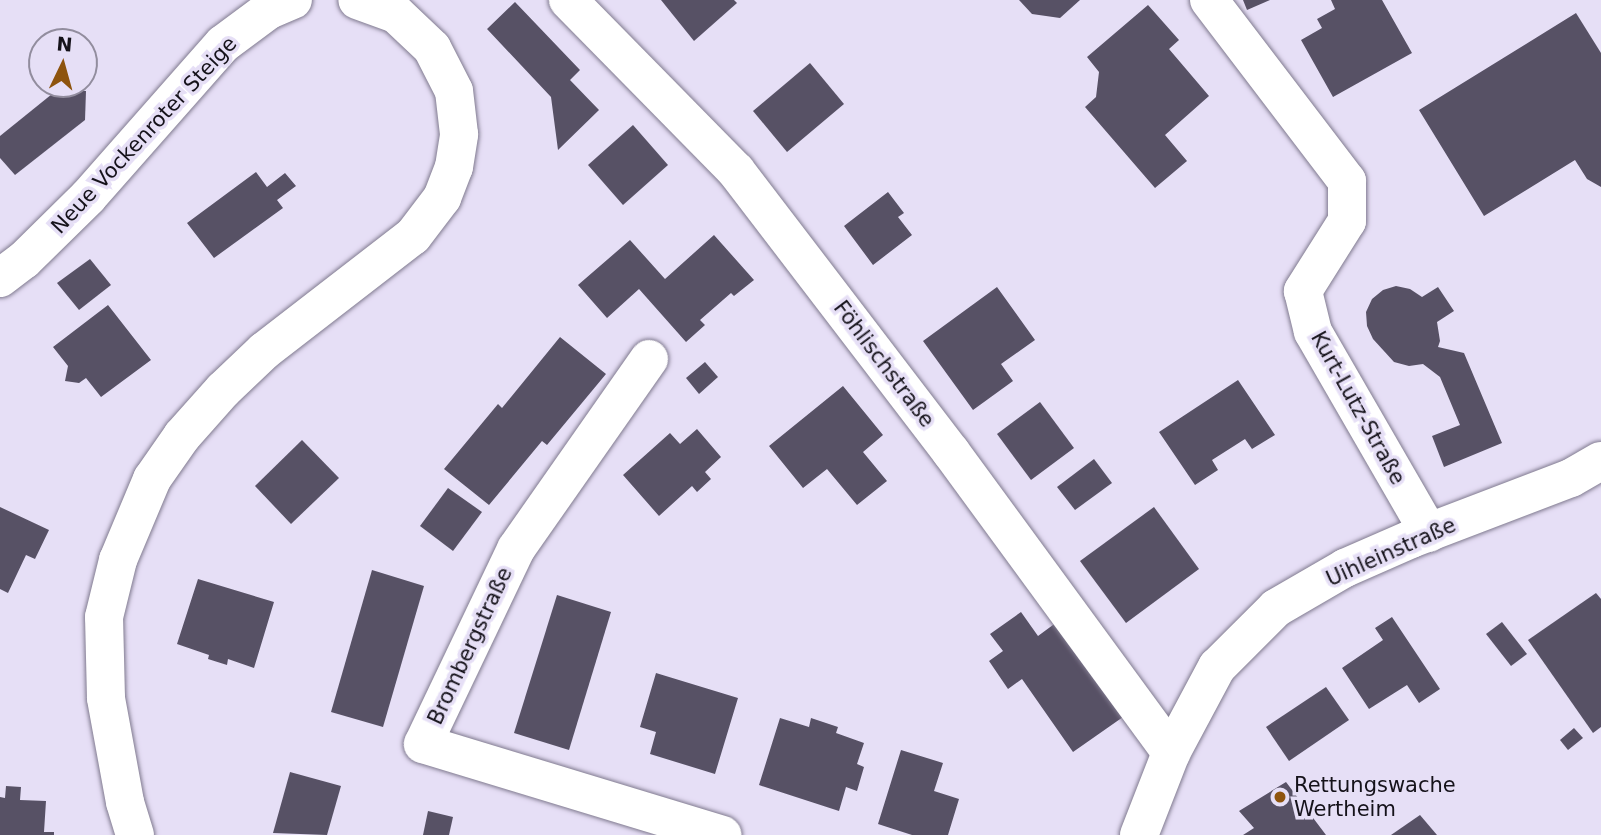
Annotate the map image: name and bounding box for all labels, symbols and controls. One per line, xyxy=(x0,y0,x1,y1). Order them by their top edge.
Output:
north arrow xyxy=(28,28,98,98)
street label: Neue Vockenroter Steige xyxy=(46,31,242,239)
street label: Föhlischstraße xyxy=(828,296,940,432)
street label: Kurt-Lutz-Straße xyxy=(1305,327,1411,489)
street label: Uihleinstraße xyxy=(1322,512,1460,592)
street label: Brombergstraße xyxy=(423,563,517,729)
place label: Rettungswache Wertheim xyxy=(1294,772,1456,822)
marker: Rettungswache Wertheim xyxy=(1272,789,1288,805)

